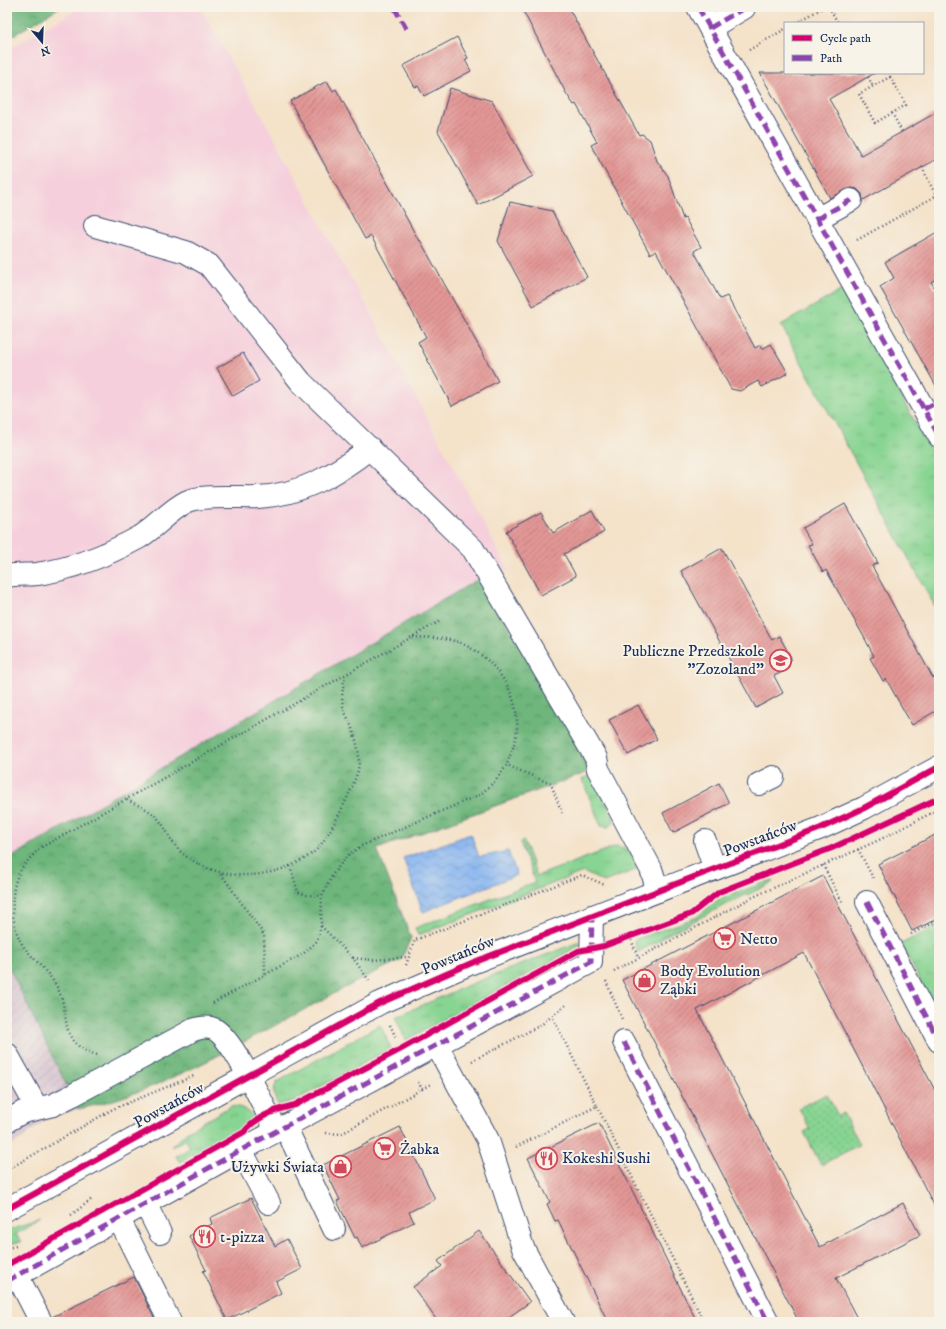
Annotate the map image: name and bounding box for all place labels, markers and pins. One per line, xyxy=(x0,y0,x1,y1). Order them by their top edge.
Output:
place label: Publiczne Przedszkole "Zozoland" xyxy=(623,641,764,679)
school or university icon: Publiczne Przedszkole "Zozoland" xyxy=(767,647,793,673)
supermarket icon: Netto xyxy=(712,926,738,952)
place label: Netto xyxy=(740,929,778,949)
place label: Body Evolution Ząbki xyxy=(660,961,761,999)
shop icon: Body Evolution Ząbki xyxy=(631,967,657,993)
supermarket icon: Żabka xyxy=(372,1136,398,1162)
place label: Żabka xyxy=(400,1139,439,1159)
restaurant icon: Kokeshi Sushi xyxy=(534,1145,560,1171)
place label: Kokeshi Sushi xyxy=(562,1148,650,1168)
shop icon: Używki Świata xyxy=(327,1154,353,1180)
place label: Używki Świata xyxy=(231,1157,324,1177)
restaurant icon: t-pizza xyxy=(191,1224,217,1250)
place label: t-pizza xyxy=(220,1227,265,1247)

